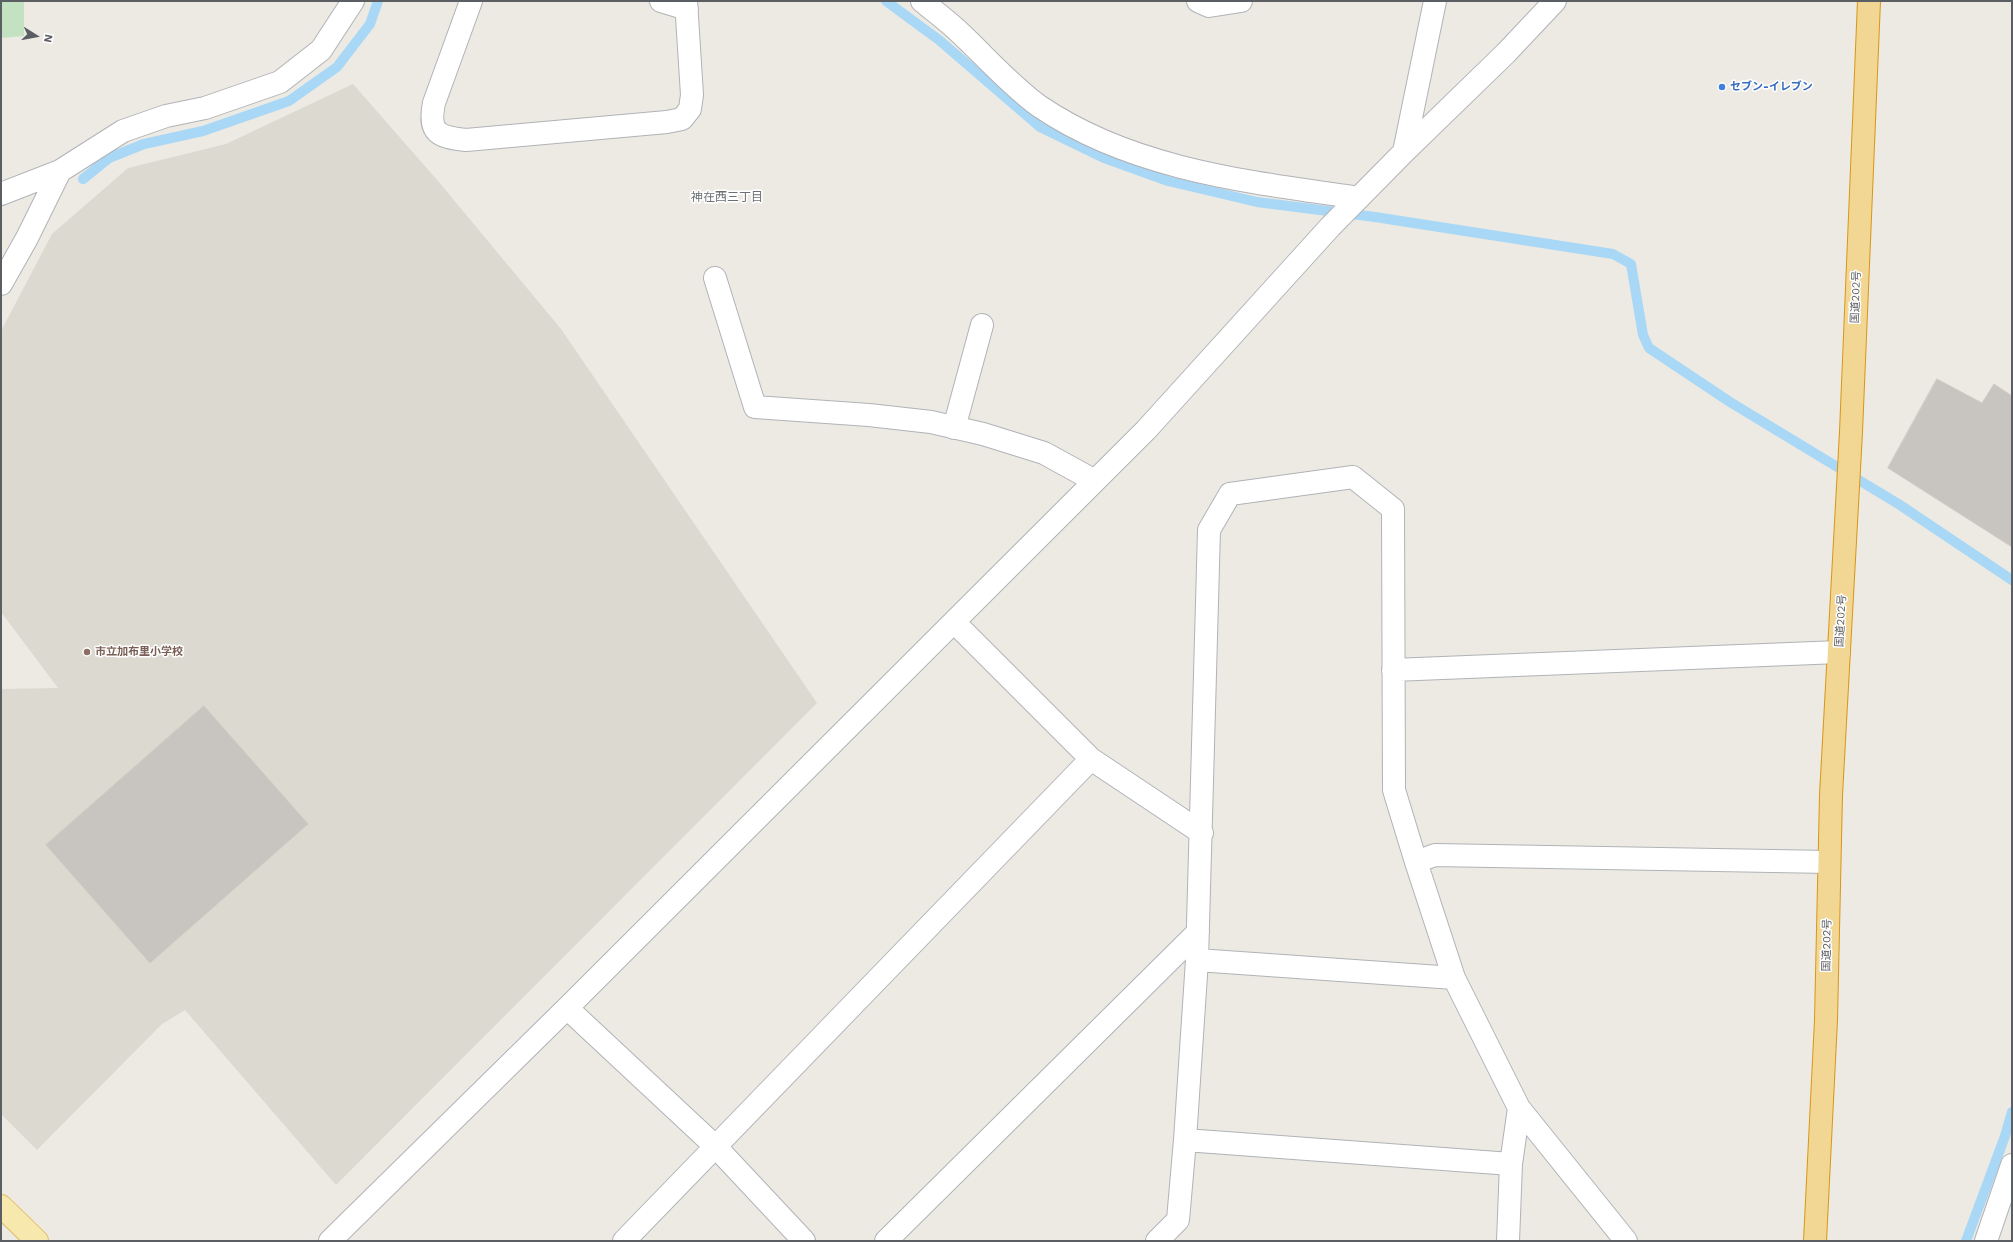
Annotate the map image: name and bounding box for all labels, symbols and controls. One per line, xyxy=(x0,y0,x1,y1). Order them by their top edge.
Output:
north arrow xyxy=(16,16,56,56)
text: N xyxy=(41,33,55,44)
place label: セブン-イレブン xyxy=(1730,80,1813,94)
marker: セブン-イレブン xyxy=(1717,82,1727,92)
district label: 神在西三丁目 xyxy=(691,190,763,204)
street label: 国道202号 xyxy=(1848,270,1864,324)
street label: 国道202号 xyxy=(1833,594,1849,648)
place label: 市立加布里小学校 xyxy=(95,645,183,659)
marker: 市立加布里小学校 xyxy=(82,647,92,657)
street label: 国道202号 xyxy=(1820,919,1834,971)

